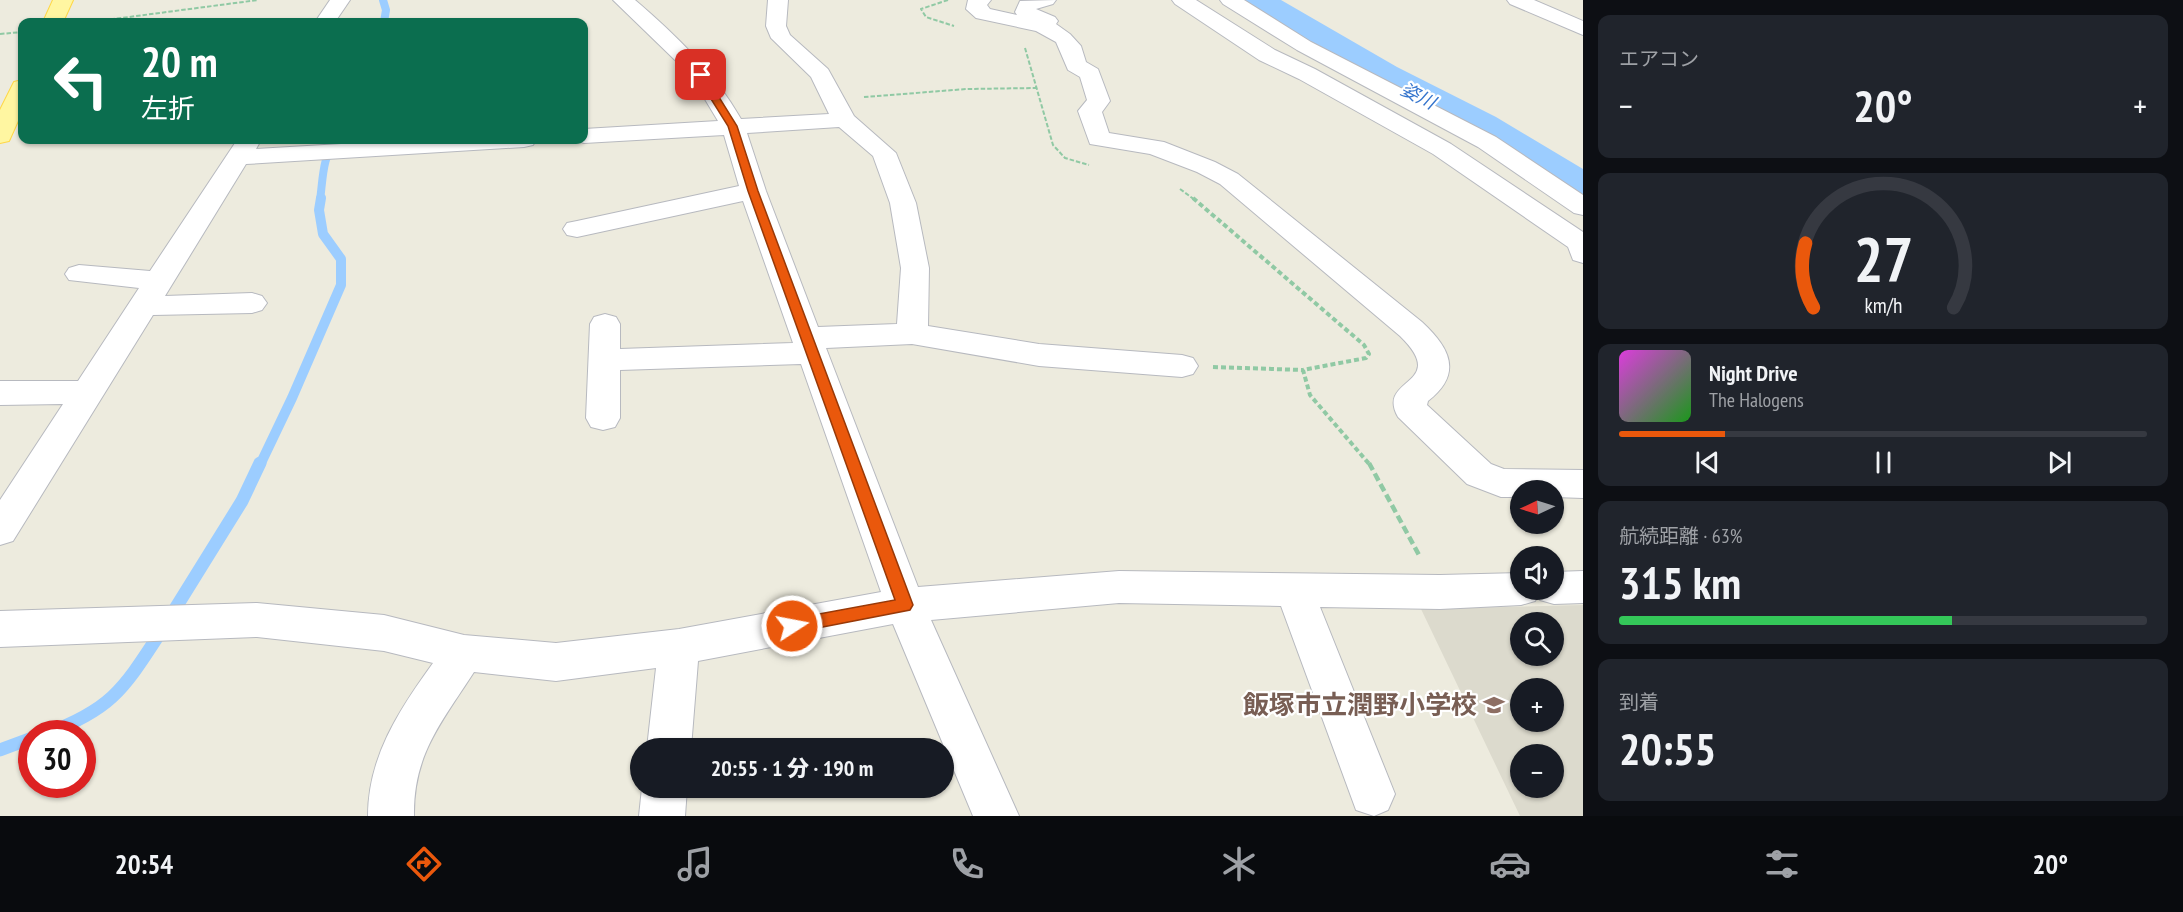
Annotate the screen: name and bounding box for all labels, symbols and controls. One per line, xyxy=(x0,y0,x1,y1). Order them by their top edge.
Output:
text: 20 m xyxy=(141,34,218,89)
icon: left xyxy=(42,42,120,120)
text: エアコン xyxy=(1619,46,1699,72)
pin xyxy=(675,49,726,100)
icon: arrive xyxy=(684,58,717,91)
text: 20° xyxy=(1853,76,1913,134)
water label: 姿川 xyxy=(1397,77,1441,115)
text: − xyxy=(1619,84,1633,127)
text: + xyxy=(2133,84,2147,127)
text: 左折 xyxy=(141,91,195,125)
text: 27 xyxy=(1853,218,1913,299)
text: km/h xyxy=(1864,291,1902,319)
text: Night Drive xyxy=(1709,359,1798,387)
text: The Halogens xyxy=(1709,387,1804,413)
icon: previous xyxy=(1691,446,1724,479)
icon: pause xyxy=(1867,446,1900,479)
icon: next xyxy=(2043,446,2076,479)
north arrow xyxy=(1510,480,1564,534)
map controls xyxy=(1510,480,1564,798)
text: 航続距離 · 63% xyxy=(1619,523,1742,549)
button: sound xyxy=(1510,546,1564,600)
text: 315 km xyxy=(1619,553,1741,611)
position arrow xyxy=(760,594,824,658)
button: search xyxy=(1510,612,1564,666)
button: + xyxy=(1510,678,1564,732)
place label: 飯塚市立潤野小学校 xyxy=(1243,688,1477,721)
text: 到着 xyxy=(1619,689,1659,715)
school or university icon: 飯塚市立潤野小学校 xyxy=(1482,693,1506,717)
text: 20:55 xyxy=(1619,719,1716,777)
speed limit sign: 30 xyxy=(18,720,96,798)
button: − xyxy=(1510,744,1564,798)
text: 20:55 · 1 分 · 190 m xyxy=(711,754,873,782)
icon: directions xyxy=(403,843,445,885)
icon: music xyxy=(674,843,716,885)
icon: phone xyxy=(946,843,988,885)
icon: climate xyxy=(1218,843,1260,885)
icon: car xyxy=(1489,843,1531,885)
icon: filters xyxy=(1761,843,1803,885)
text: 20:54 xyxy=(115,847,173,881)
text: 20° xyxy=(2032,847,2068,881)

